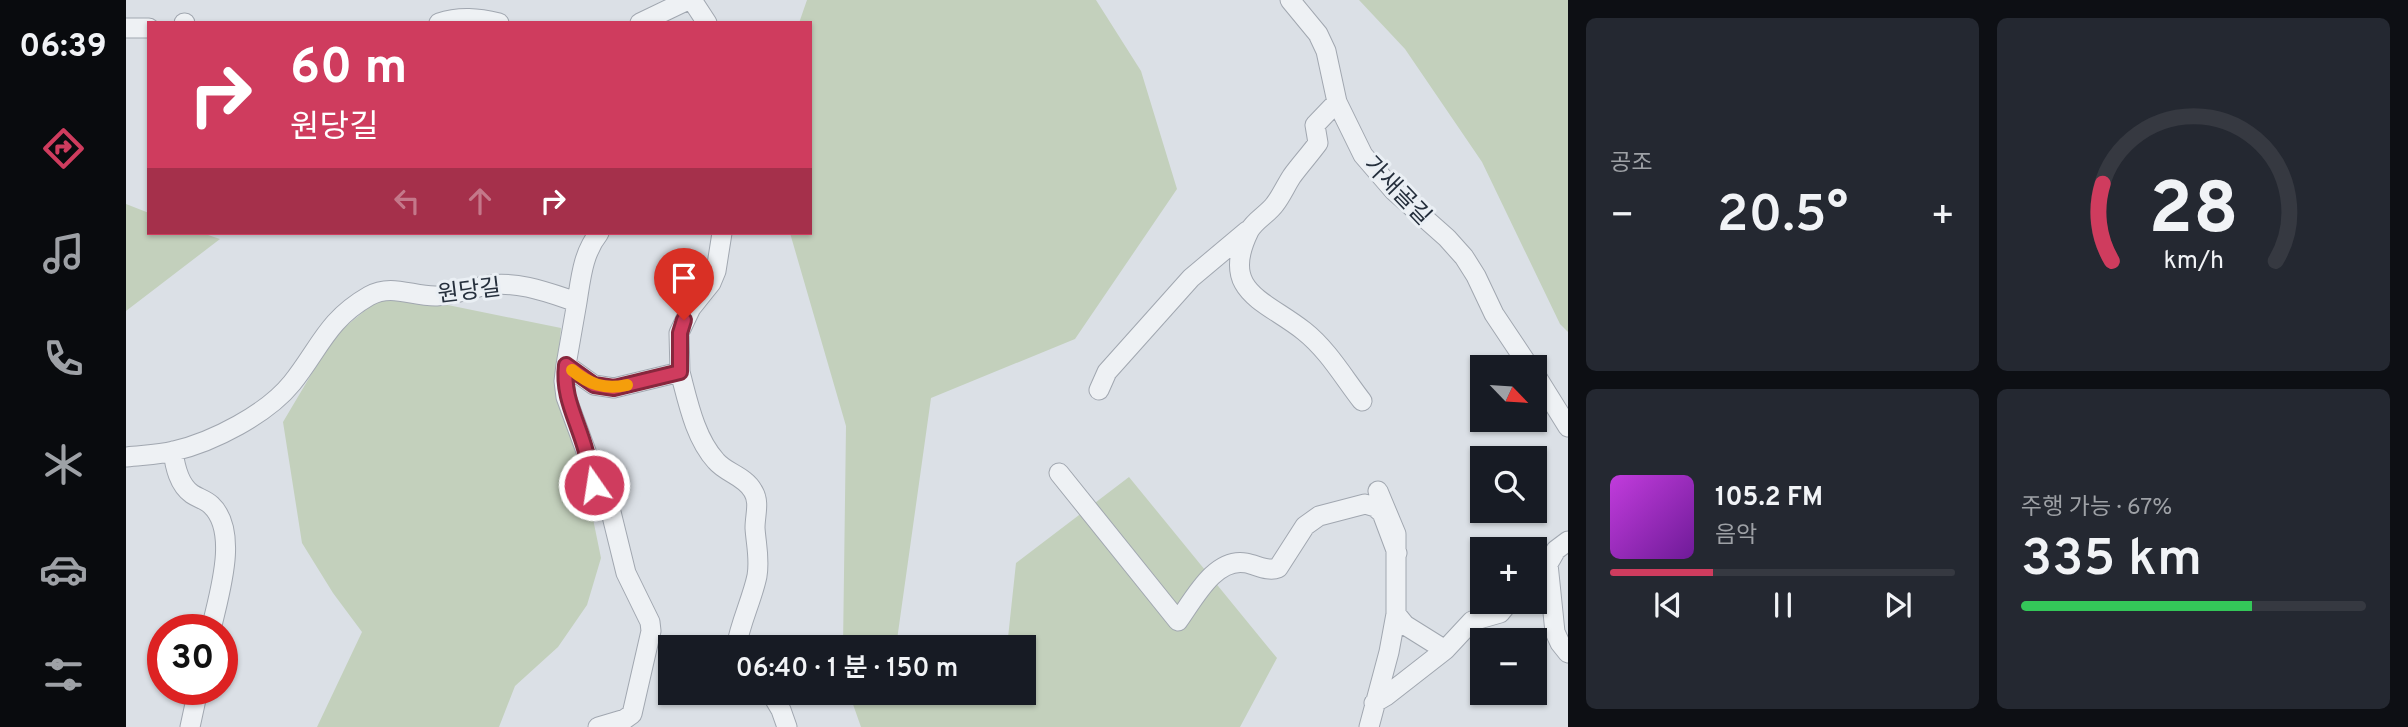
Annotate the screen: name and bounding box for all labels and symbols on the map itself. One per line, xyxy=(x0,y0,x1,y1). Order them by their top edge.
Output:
street label: 가새골길 xyxy=(1356,151,1436,232)
pin xyxy=(654,248,714,320)
street label: 원당길 xyxy=(436,274,503,311)
north arrow xyxy=(1470,355,1547,432)
position arrow xyxy=(557,448,631,522)
speed limit sign: 30 xyxy=(147,614,238,705)

